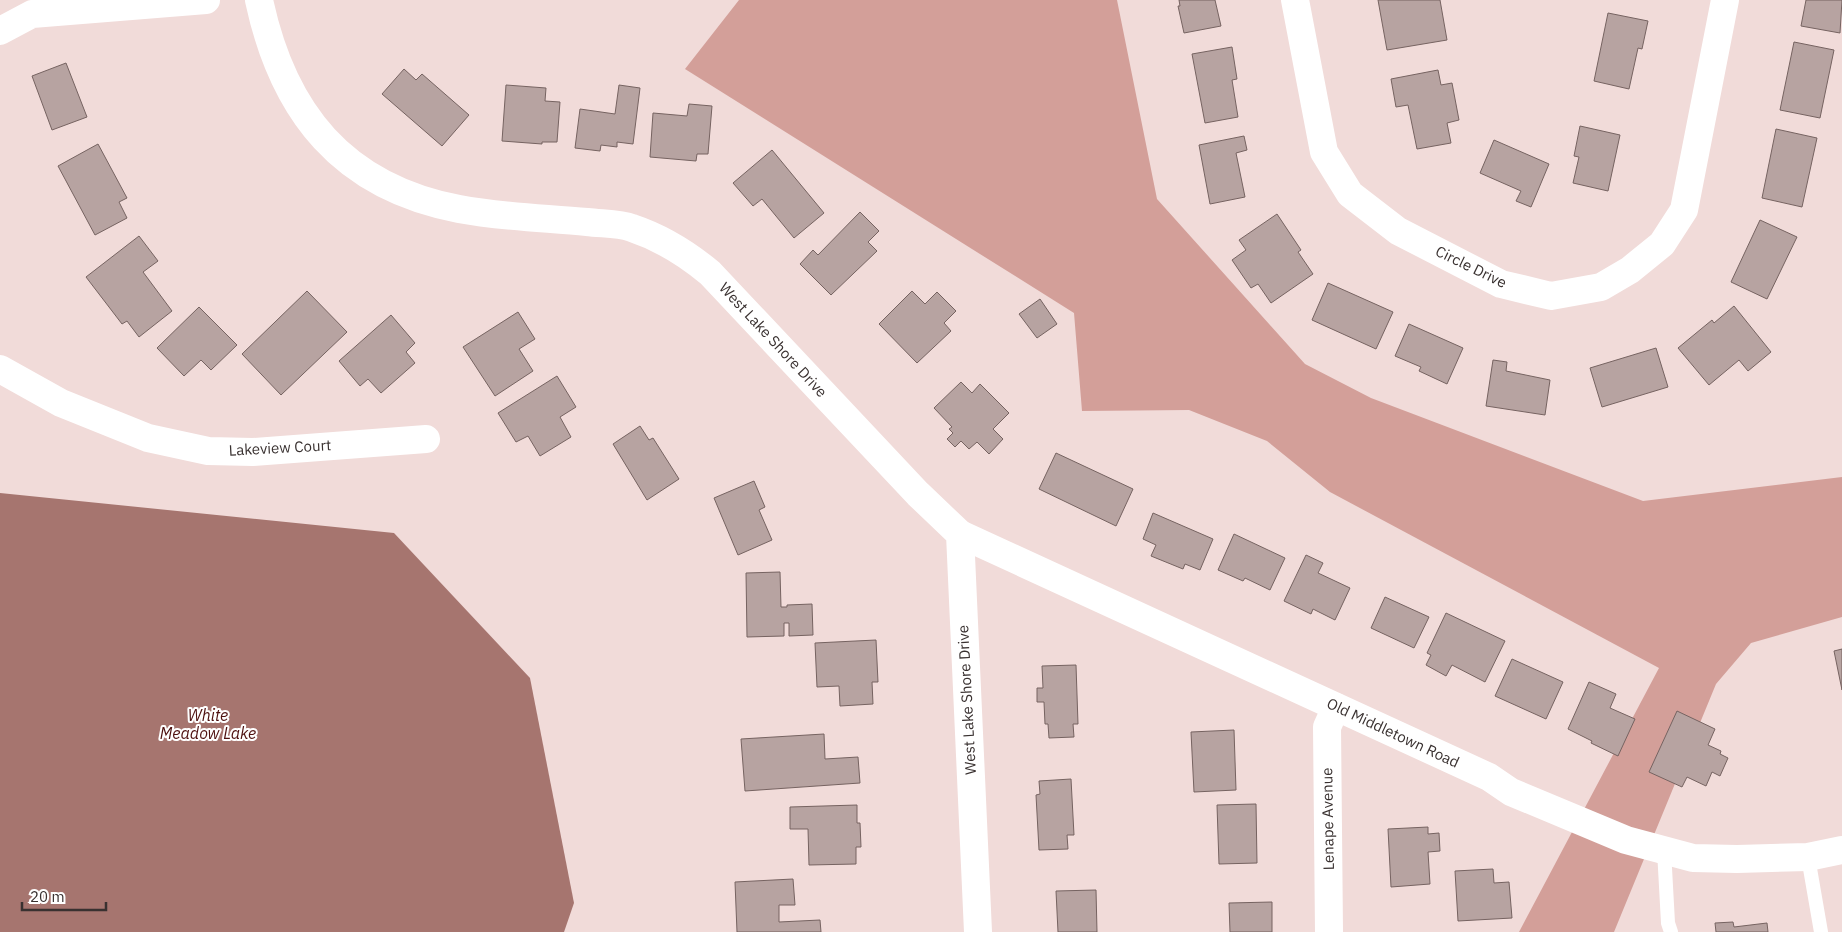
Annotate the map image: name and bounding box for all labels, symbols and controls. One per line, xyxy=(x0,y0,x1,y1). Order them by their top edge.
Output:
street label: Circle Drive xyxy=(1433,241,1510,292)
street label: West Lake Shore Drive xyxy=(715,278,831,401)
street label: Lakeview Court xyxy=(228,435,332,460)
street label: West Lake Shore Drive xyxy=(953,625,980,775)
street label: Old Middletown Road xyxy=(1324,693,1463,772)
water label: White Meadow Lake xyxy=(160,705,256,743)
street label: Lenape Avenue xyxy=(1317,767,1338,871)
scale bar xyxy=(22,880,106,912)
text: 20 m xyxy=(30,887,65,906)

